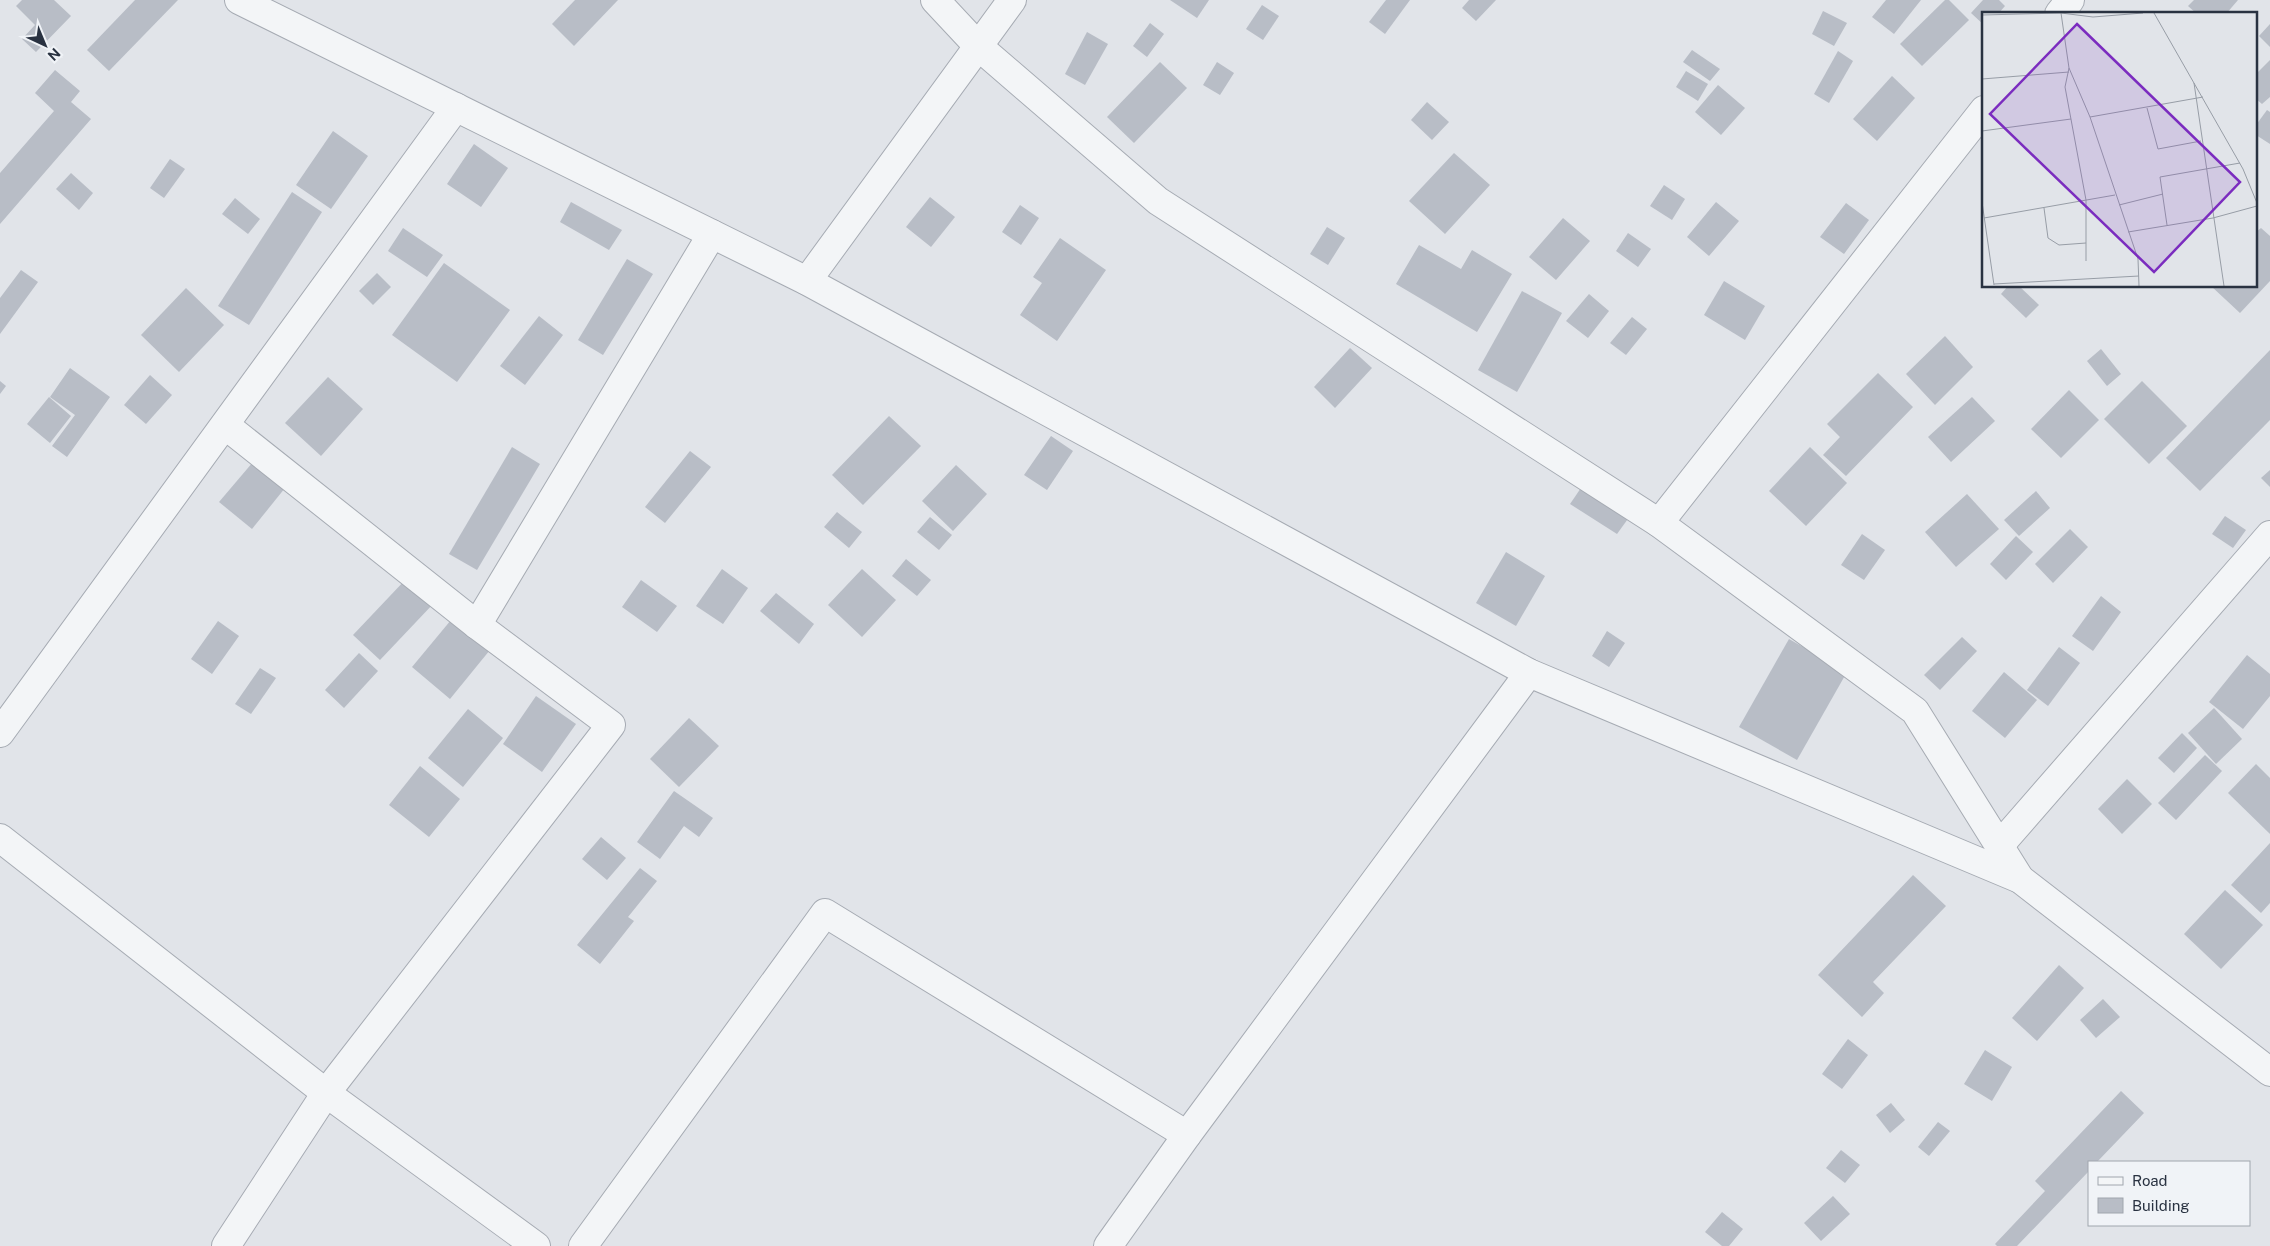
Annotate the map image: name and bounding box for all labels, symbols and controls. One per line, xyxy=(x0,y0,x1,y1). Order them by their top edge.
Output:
inset map xyxy=(1982,12,2258,288)
north arrow xyxy=(20,20,70,70)
text: N xyxy=(45,45,64,64)
legend xyxy=(2088,1161,2250,1226)
text: Road xyxy=(2132,1172,2168,1189)
text: Building xyxy=(2132,1197,2190,1214)

